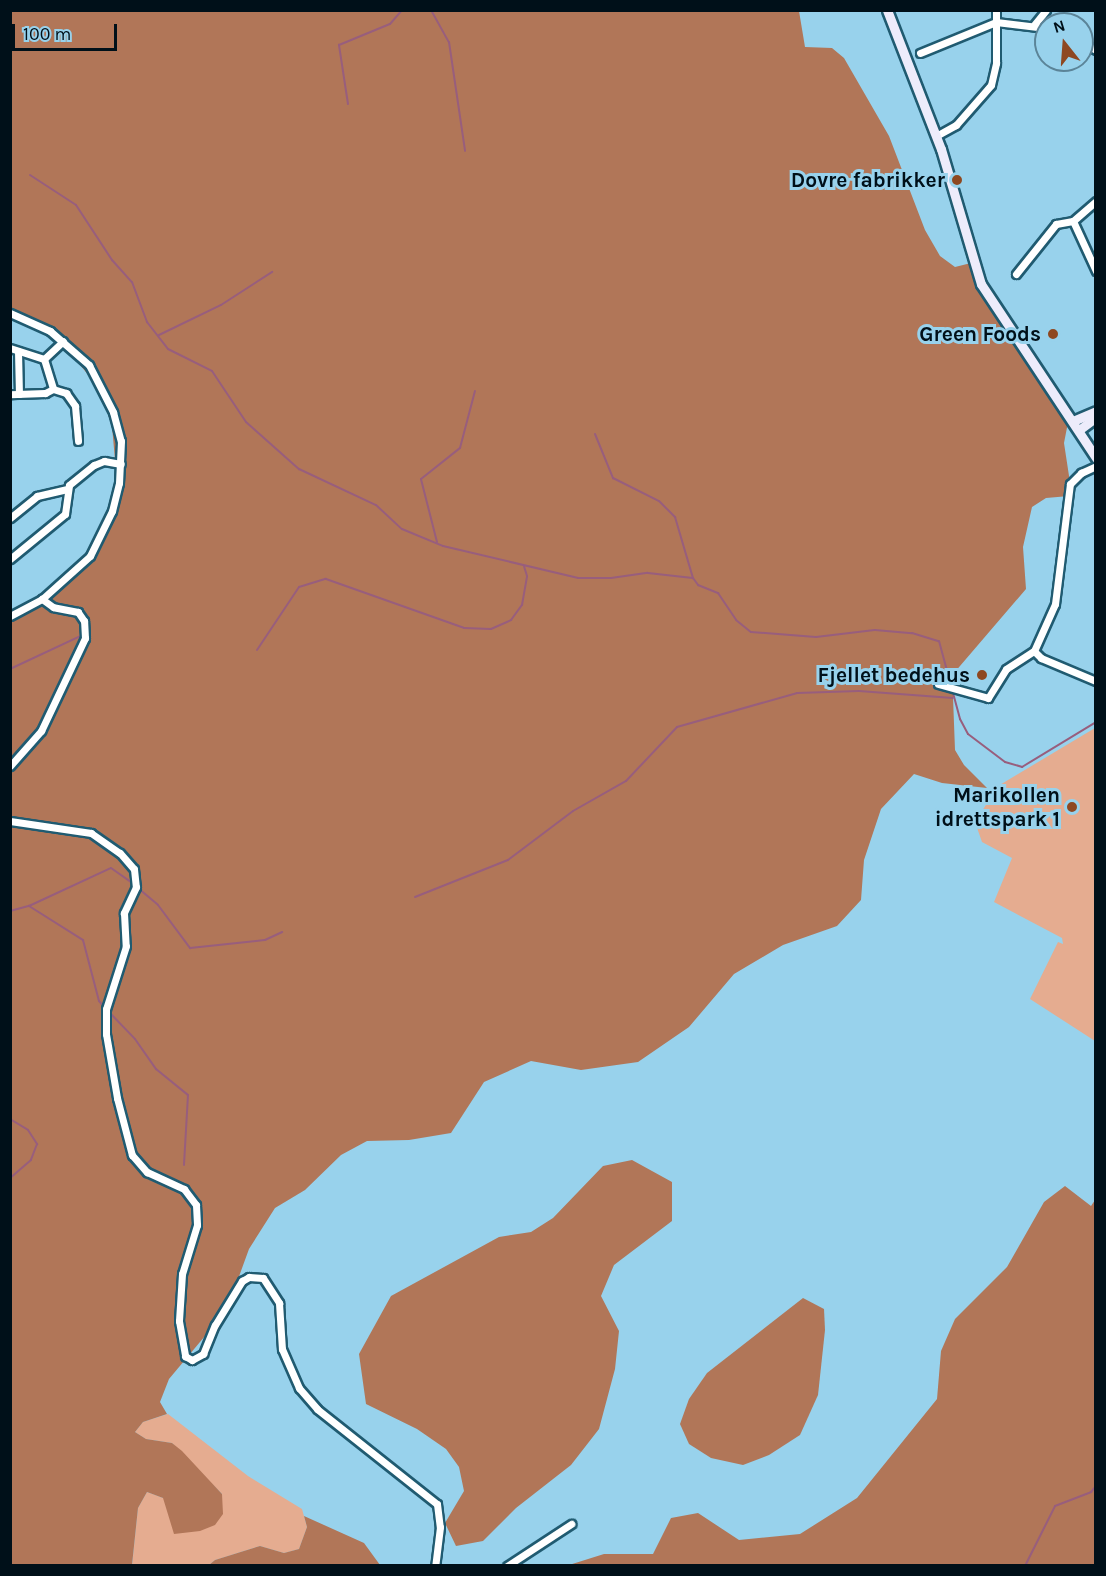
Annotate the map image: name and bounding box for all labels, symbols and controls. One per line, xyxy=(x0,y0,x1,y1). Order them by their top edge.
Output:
scale bar xyxy=(15,12,120,50)
north arrow xyxy=(1034,12,1094,72)
text: N xyxy=(1051,15,1067,37)
text: 100 m xyxy=(23,23,71,45)
place label: Dovre fabrikker xyxy=(791,167,945,193)
marker: Dovre fabrikker xyxy=(950,173,964,187)
place label: Green Foods xyxy=(919,321,1041,347)
marker: Green Foods xyxy=(1046,327,1060,341)
place label: Fjellet bedehus xyxy=(817,662,970,688)
marker: Fjellet bedehus xyxy=(975,668,989,682)
place label: Marikollen idrettspark 1 xyxy=(935,782,1060,832)
marker: Marikollen idrettspark 1 xyxy=(1065,800,1079,814)

